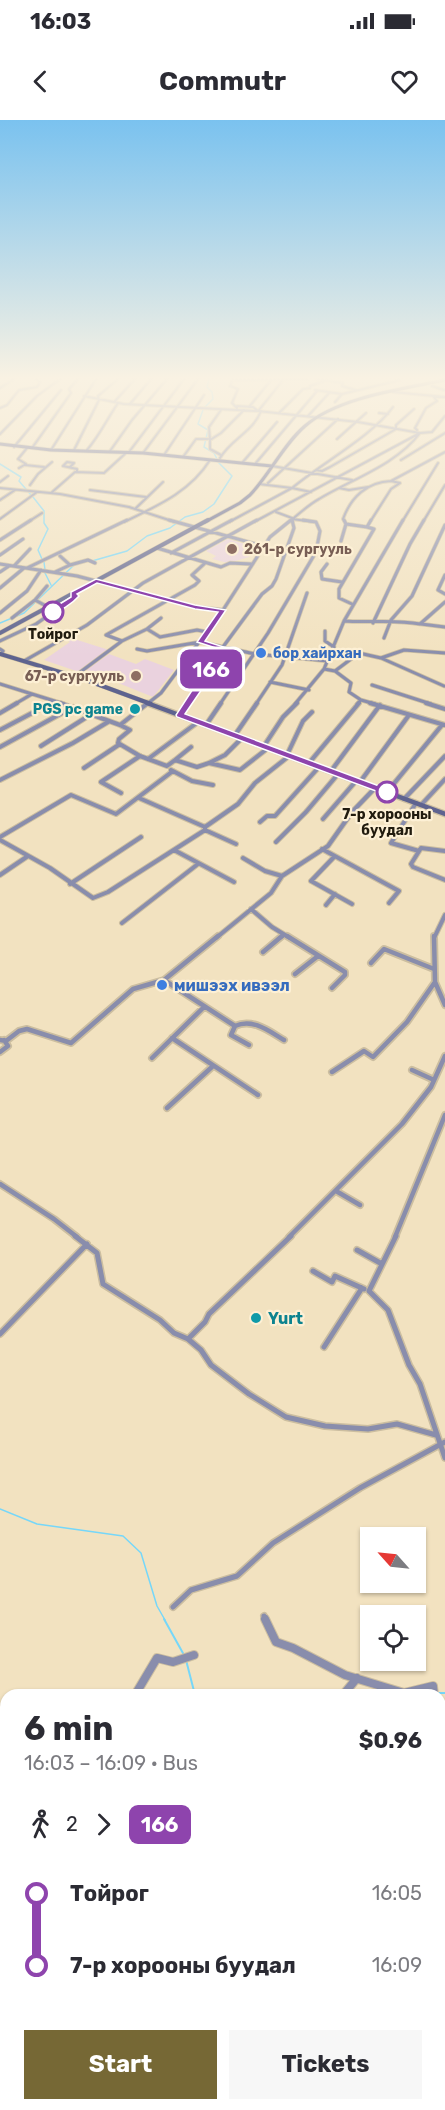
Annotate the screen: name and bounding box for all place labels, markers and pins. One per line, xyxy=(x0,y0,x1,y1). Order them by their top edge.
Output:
place label: 261-р сургууль xyxy=(244,541,352,558)
marker: 261-р сургууль xyxy=(225,542,239,556)
marker: Тойрог xyxy=(42,601,64,623)
place label: Тойрог xyxy=(28,626,79,643)
place label: бор хайрхан xyxy=(273,645,362,662)
marker: бор хайрхан xyxy=(254,646,268,660)
place label: 67-р сургууль xyxy=(25,668,124,685)
marker: 67-р сургууль xyxy=(129,669,143,683)
place label: PGS pc game xyxy=(33,701,123,718)
marker: PGS pc game xyxy=(128,702,142,716)
marker: 7-р хорооны буудал xyxy=(376,781,398,803)
place label: 7-р хорооны буудал xyxy=(342,806,432,839)
place label: мишээх ивээл xyxy=(174,976,290,995)
marker: мишээх ивээл xyxy=(155,978,169,992)
place label: Yurt xyxy=(268,1309,303,1328)
marker: Yurt xyxy=(249,1311,263,1325)

